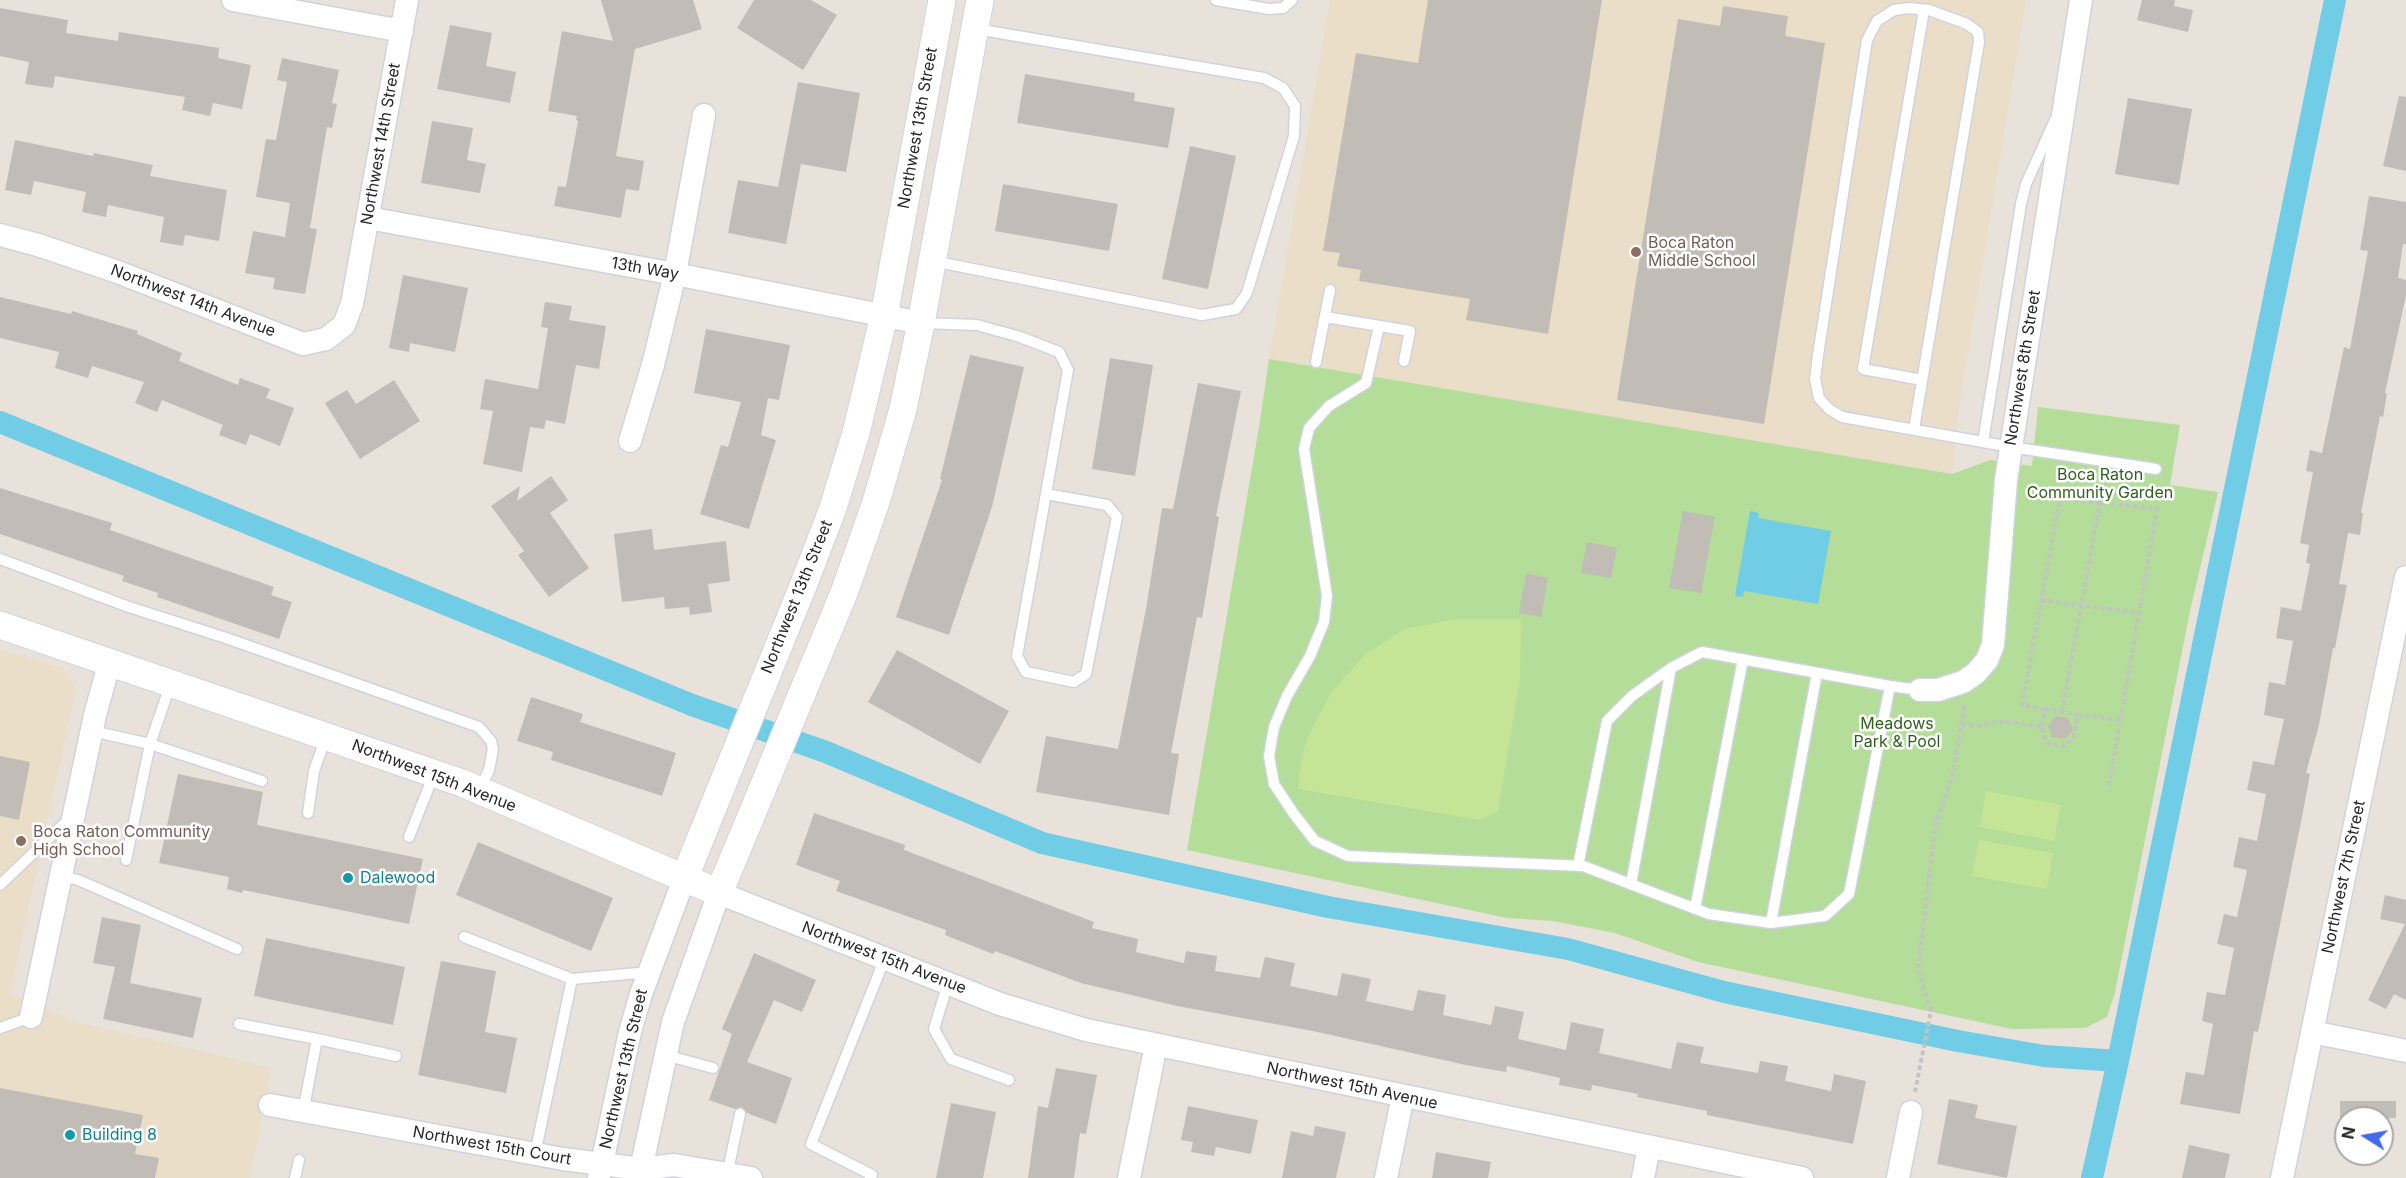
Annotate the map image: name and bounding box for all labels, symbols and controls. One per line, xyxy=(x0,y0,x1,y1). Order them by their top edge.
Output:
street label: Northwest 13th Street xyxy=(894,46,942,210)
street label: Northwest 14th Street xyxy=(357,62,405,226)
place label: Boca Raton Middle School xyxy=(1648,233,1756,271)
marker: Boca Raton Middle School xyxy=(1629,245,1643,259)
street label: 13th Way xyxy=(610,254,680,284)
street label: Northwest 14th Avenue xyxy=(108,261,278,341)
street label: Northwest 8th Street xyxy=(2001,289,2045,447)
park label: Boca Raton Community Garden xyxy=(2027,465,2173,503)
street label: Northwest 13th Street xyxy=(757,518,837,676)
park label: Meadows Park & Pool xyxy=(1854,714,1940,752)
street label: Northwest 15th Avenue xyxy=(349,736,519,816)
street label: Northwest 7th Street xyxy=(2318,799,2370,955)
place label: Boca Raton Community High School xyxy=(33,822,210,860)
marker: Boca Raton Community High School xyxy=(14,834,28,848)
place label: Dalewood xyxy=(360,868,435,888)
marker: Dalewood xyxy=(341,871,355,885)
street label: Northwest 15th Avenue xyxy=(799,918,969,998)
street label: Northwest 13th Street xyxy=(596,987,652,1151)
street label: Northwest 15th Avenue xyxy=(1265,1058,1439,1114)
north arrow xyxy=(2334,1106,2394,1166)
street label: Northwest 15th Court xyxy=(411,1123,573,1169)
place label: Building 8 xyxy=(82,1125,157,1145)
text: N xyxy=(2337,1125,2359,1141)
marker: Building 8 xyxy=(63,1128,77,1142)

